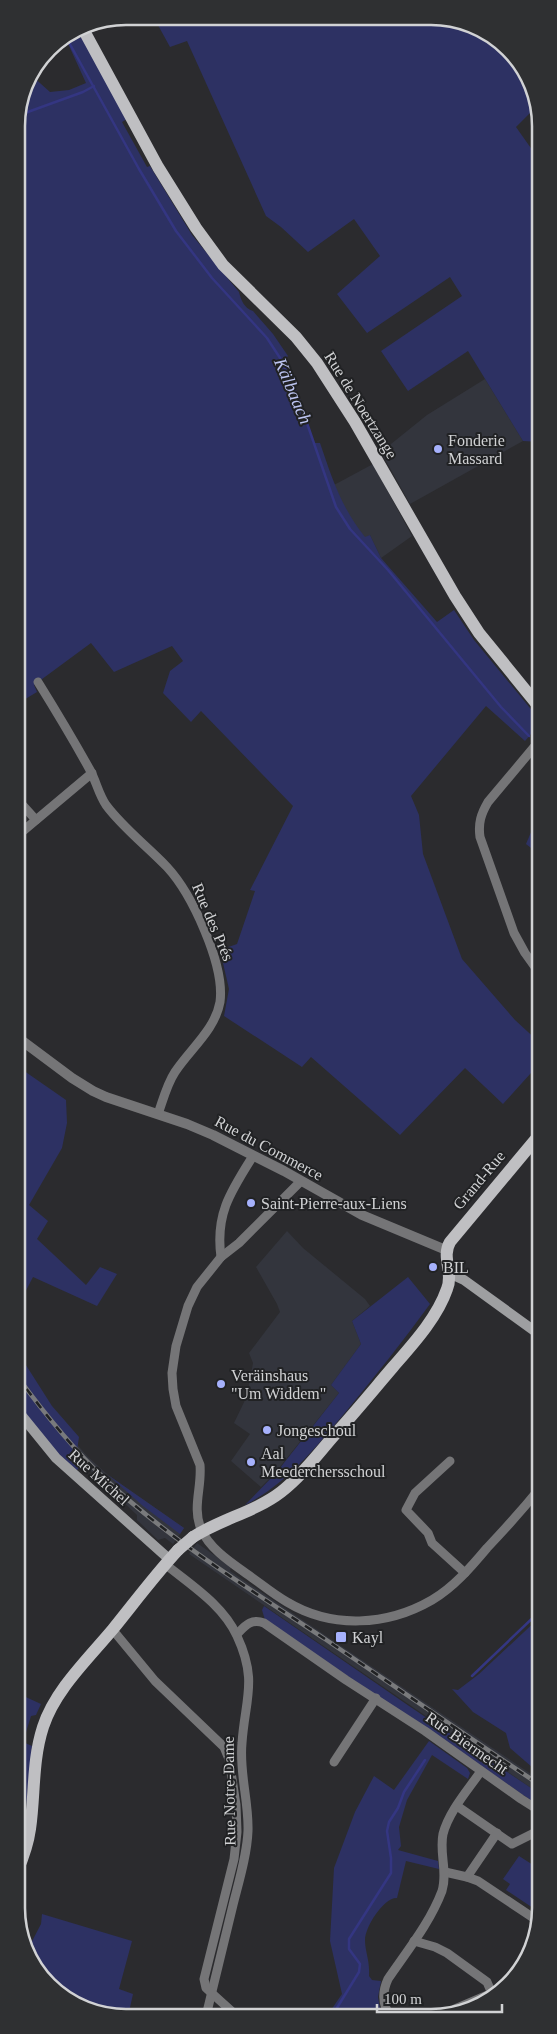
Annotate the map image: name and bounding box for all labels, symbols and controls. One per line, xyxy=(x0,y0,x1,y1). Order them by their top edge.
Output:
street label: Rue de Noertzange xyxy=(320,349,401,462)
water label: Kälbaach xyxy=(270,354,316,427)
place label: Fonderie Massard xyxy=(448,432,505,467)
marker: Fonderie Massard xyxy=(432,443,444,455)
street label: Rue des Prés xyxy=(189,881,237,963)
street label: Rue du Commerce xyxy=(212,1112,326,1184)
street label: Grand-Rue xyxy=(450,1147,508,1213)
place label: Saint-Pierre-aux-Liens xyxy=(261,1195,407,1212)
marker: Saint-Pierre-aux-Liens xyxy=(245,1197,257,1209)
place label: BIL xyxy=(443,1259,469,1276)
marker: BIL xyxy=(427,1261,439,1273)
place label: Veräinshaus "Um Widdem" xyxy=(231,1367,326,1402)
marker: Veräinshaus "Um Widdem" xyxy=(215,1378,227,1390)
place label: Jongeschoul xyxy=(277,1422,357,1440)
marker: Jongeschoul xyxy=(261,1424,273,1436)
place label: Aal Meederchersschoul xyxy=(261,1445,386,1480)
street label: Rue Michel xyxy=(65,1446,133,1509)
marker: Aal Meederchersschoul xyxy=(245,1456,257,1468)
place label: Kayl xyxy=(352,1629,384,1647)
marker: Kayl xyxy=(334,1630,348,1644)
street label: Rue Biermecht xyxy=(423,1708,512,1778)
street label: Rue Notre-Dame xyxy=(220,1736,238,1846)
scale bar xyxy=(377,1982,502,2014)
text: 100 m xyxy=(384,1991,422,2007)

